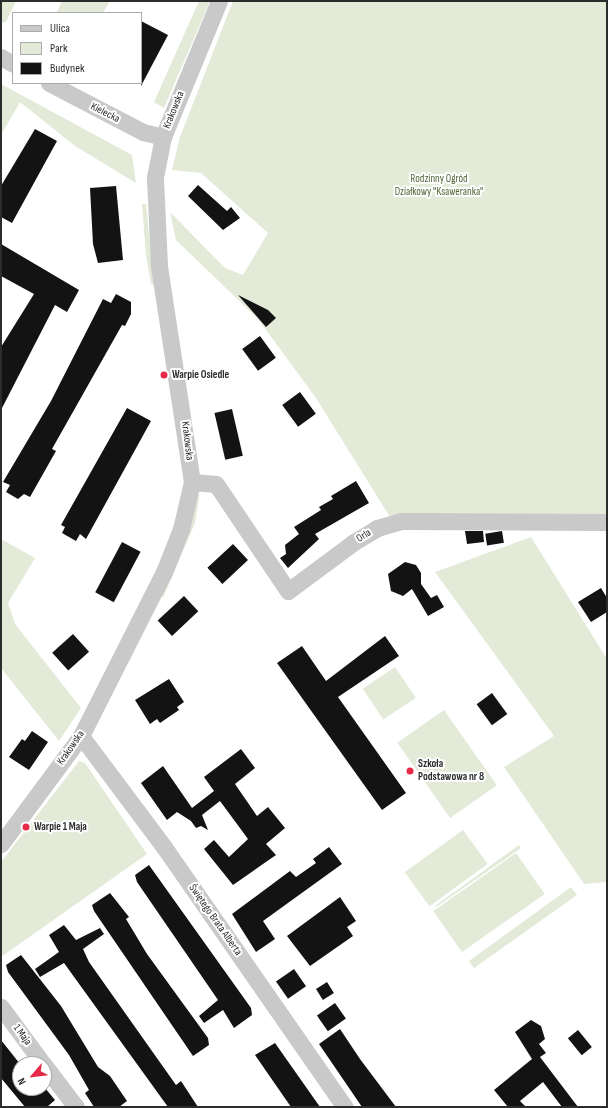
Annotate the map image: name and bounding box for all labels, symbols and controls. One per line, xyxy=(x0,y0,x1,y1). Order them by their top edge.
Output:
legend xyxy=(12,12,142,84)
text: Ulica xyxy=(50,21,70,36)
text: Park xyxy=(50,41,68,56)
text: Budynek xyxy=(50,61,85,76)
street label: Krakowska xyxy=(161,89,187,131)
street label: Kielecka xyxy=(88,100,122,126)
park label: Rodzinny Ogród Działkowy "Ksaweranka" xyxy=(395,173,483,199)
place label: Warpie Osiedle xyxy=(172,368,229,382)
marker: Warpie Osiedle xyxy=(159,370,169,380)
street label: Krakowska xyxy=(178,421,196,461)
street label: Orla xyxy=(354,526,374,546)
street label: Krakowska xyxy=(54,728,88,768)
place label: Szkoła Podstawowa nr 8 xyxy=(418,758,484,784)
marker: Szkoła Podstawowa nr 8 xyxy=(405,766,415,776)
place label: Warpie 1 Maja xyxy=(34,820,87,834)
marker: Warpie 1 Maja xyxy=(21,822,31,832)
street label: Świętego Brata Alberta xyxy=(186,882,244,958)
street label: 1 Maja xyxy=(10,1022,34,1048)
north arrow xyxy=(12,1056,52,1096)
text: N xyxy=(15,1076,29,1087)

